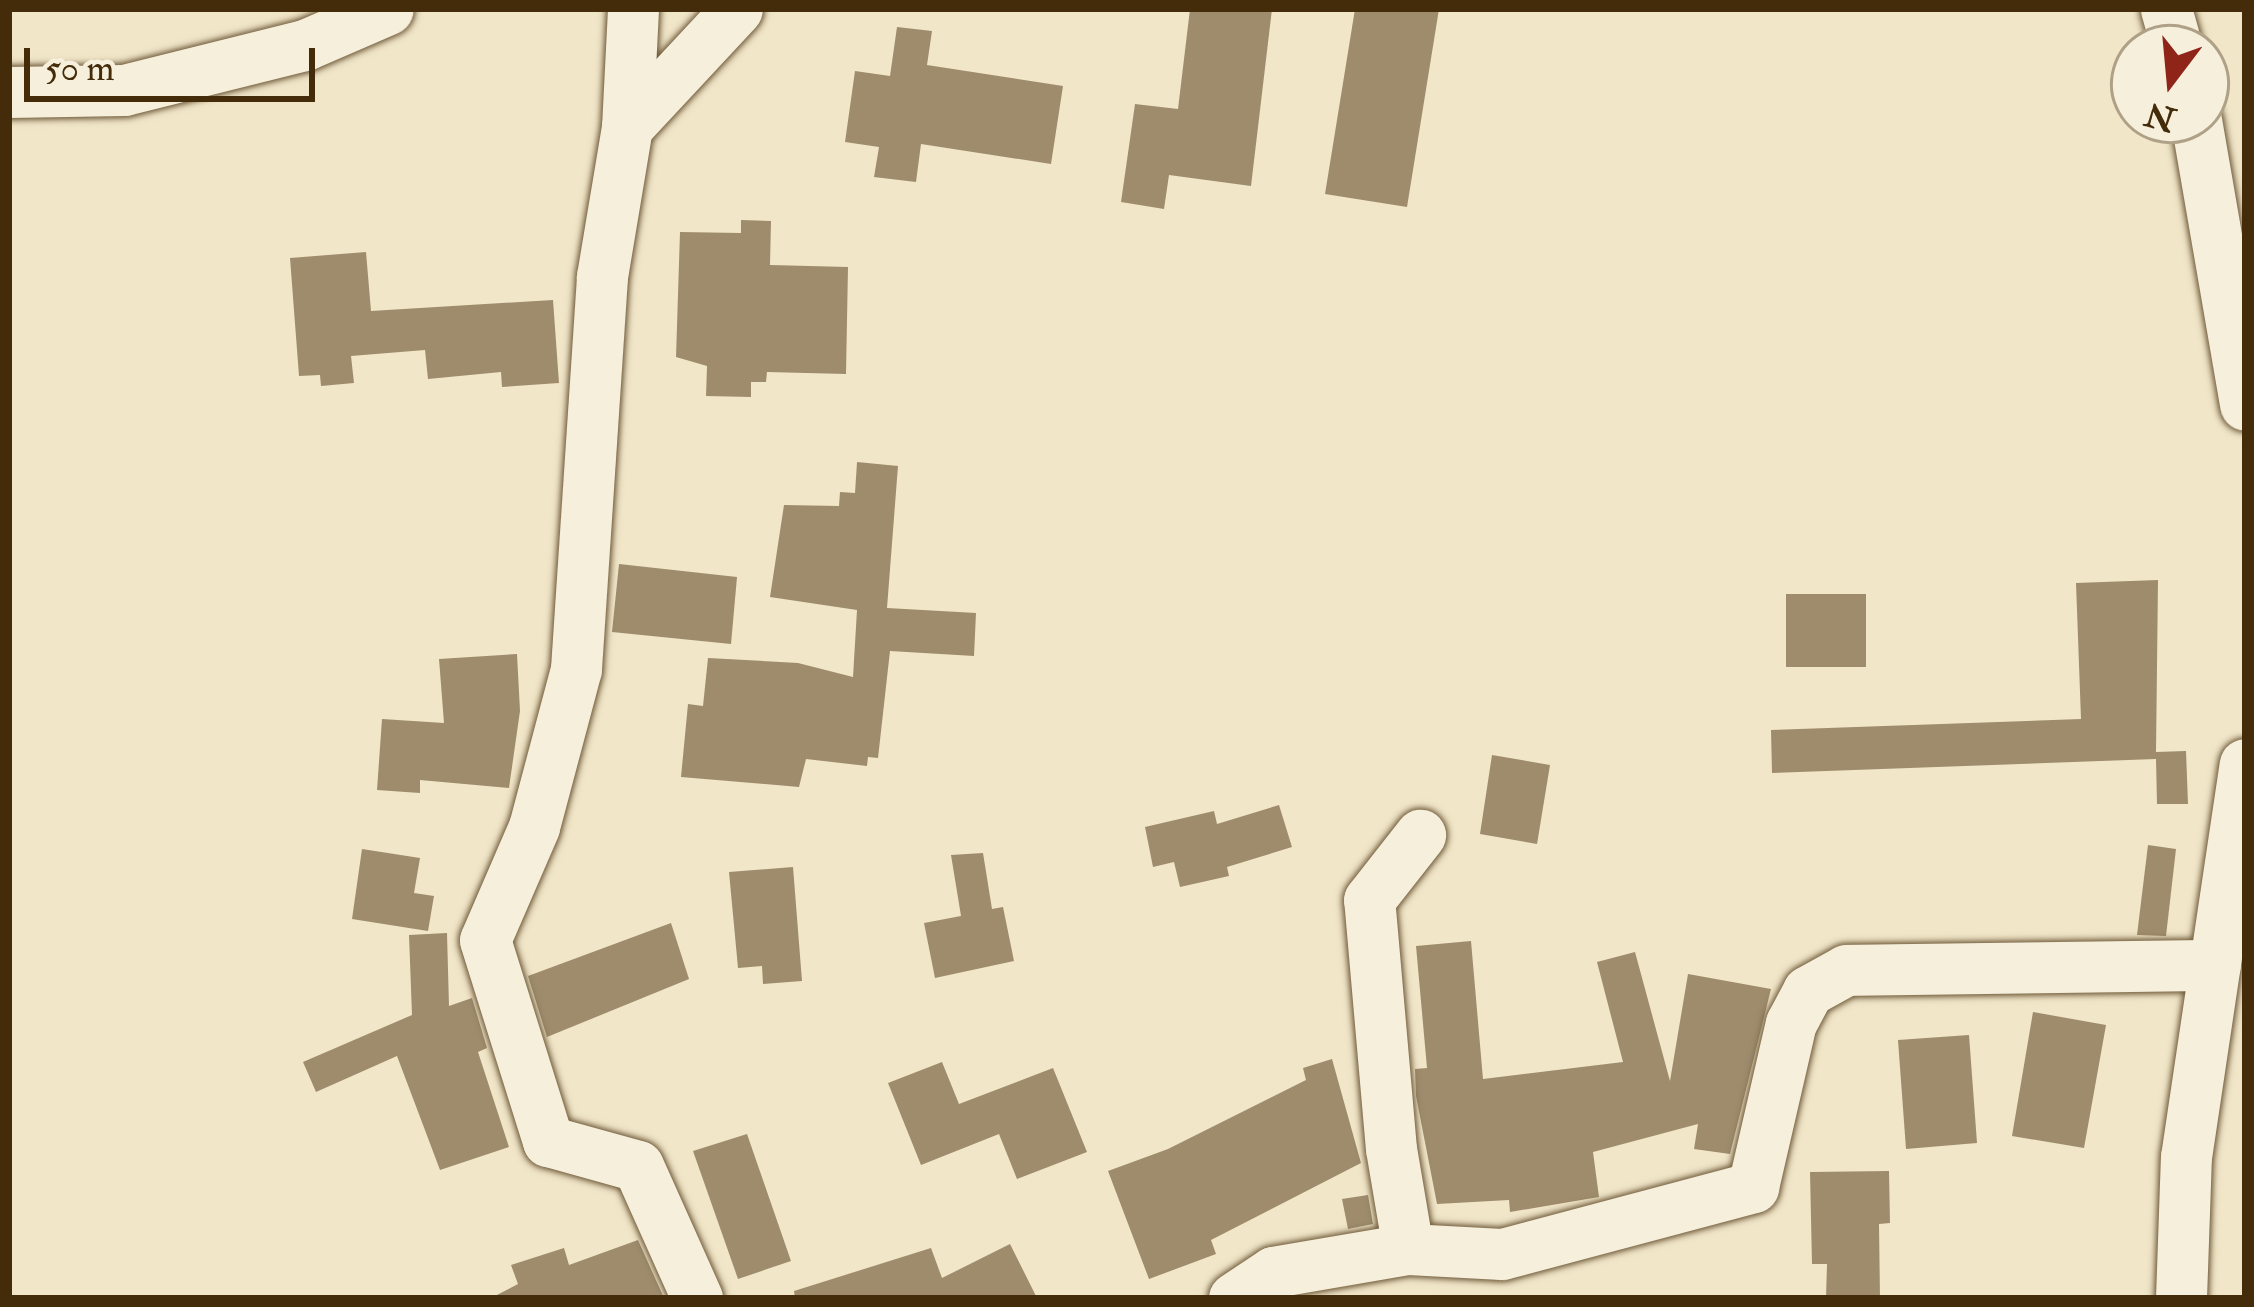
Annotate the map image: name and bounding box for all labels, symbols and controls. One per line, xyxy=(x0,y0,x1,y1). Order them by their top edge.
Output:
scale bar xyxy=(30,24,321,98)
north arrow xyxy=(2110,24,2230,144)
text: 50 m xyxy=(45,46,114,91)
text: N xyxy=(2141,92,2181,140)

